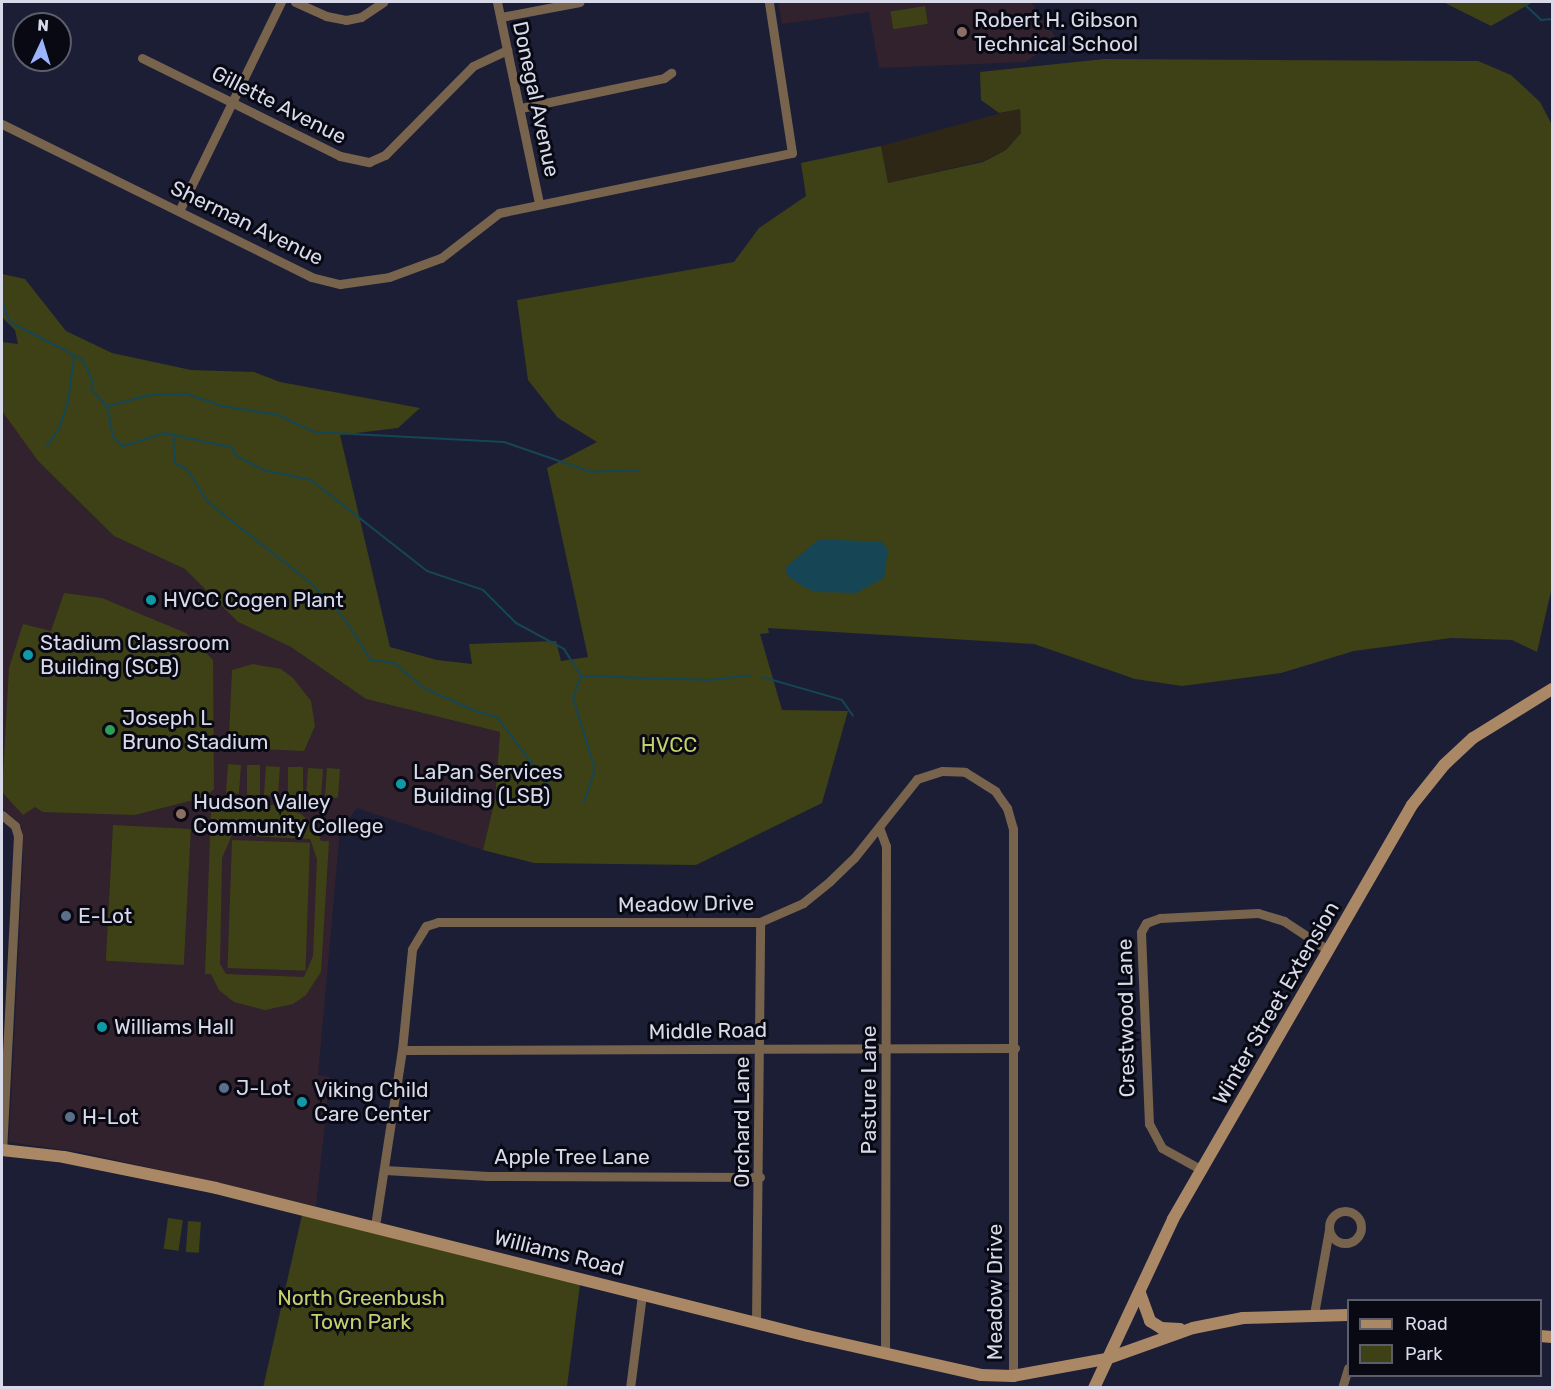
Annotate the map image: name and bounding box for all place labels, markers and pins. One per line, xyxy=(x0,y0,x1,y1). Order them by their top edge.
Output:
place label: Robert H. Gibson Technical School xyxy=(974,7,1138,57)
marker: Robert H. Gibson Technical School xyxy=(955,25,969,39)
place label: HVCC Cogen Plant xyxy=(163,587,344,613)
marker: HVCC Cogen Plant xyxy=(144,593,158,607)
place label: Stadium Classroom Building (SCB) xyxy=(40,630,230,680)
marker: Stadium Classroom Building (SCB) xyxy=(21,648,35,662)
place label: Joseph L Bruno Stadium xyxy=(122,705,268,755)
marker: Joseph L Bruno Stadium xyxy=(103,723,117,737)
place label: LaPan Services Building (LSB) xyxy=(413,759,563,809)
marker: LaPan Services Building (LSB) xyxy=(394,777,408,791)
place label: Hudson Valley Community College xyxy=(193,789,384,839)
marker: Hudson Valley Community College xyxy=(174,807,188,821)
place label: E-Lot xyxy=(78,903,132,929)
marker: E-Lot xyxy=(59,909,73,923)
place label: Williams Hall xyxy=(114,1014,234,1040)
marker: Williams Hall xyxy=(95,1020,109,1034)
place label: J-Lot xyxy=(236,1075,291,1101)
place label: Viking Child Care Center xyxy=(314,1077,431,1127)
marker: J-Lot xyxy=(217,1081,231,1095)
marker: Viking Child Care Center xyxy=(295,1095,309,1109)
place label: H-Lot xyxy=(82,1104,139,1130)
marker: H-Lot xyxy=(63,1110,77,1124)

